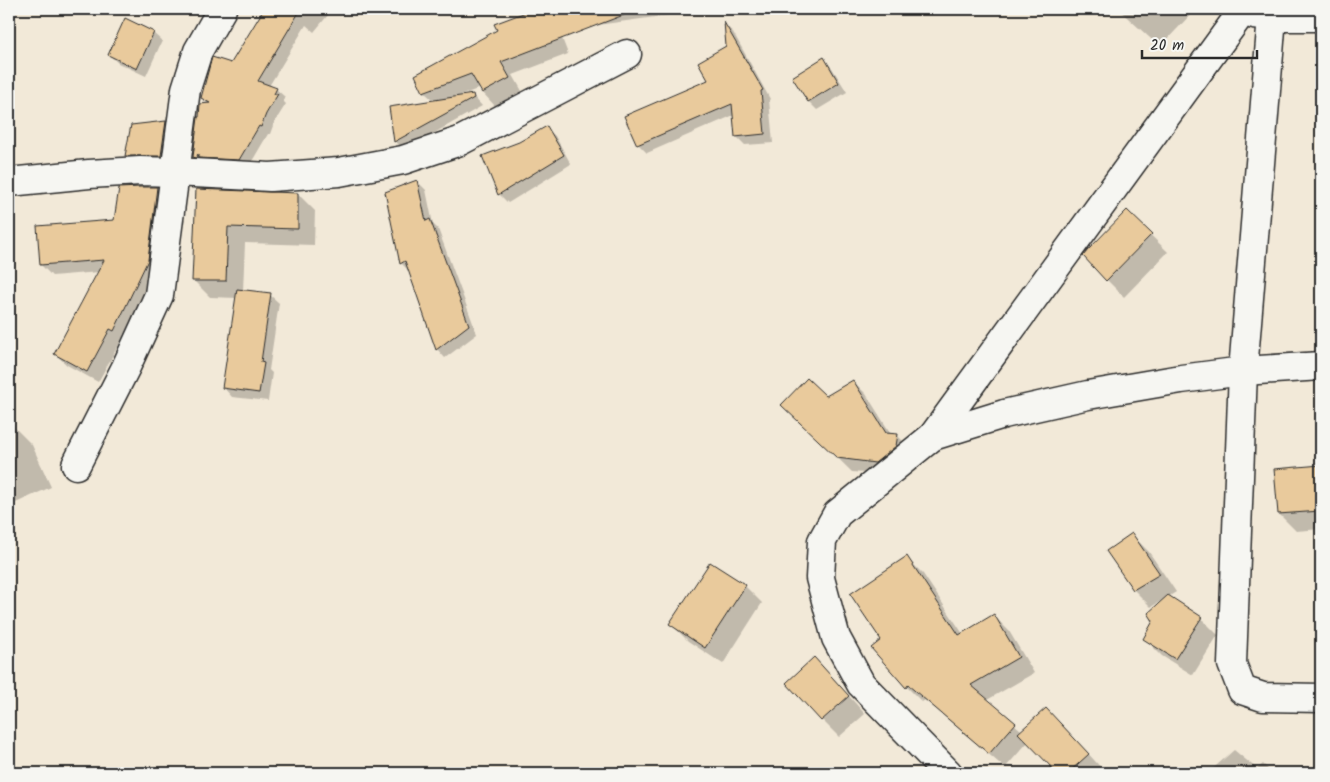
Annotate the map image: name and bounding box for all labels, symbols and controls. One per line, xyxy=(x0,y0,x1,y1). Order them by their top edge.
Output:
scale bar xyxy=(1142,28,1258,60)
text: 20 m xyxy=(1150,34,1184,58)

